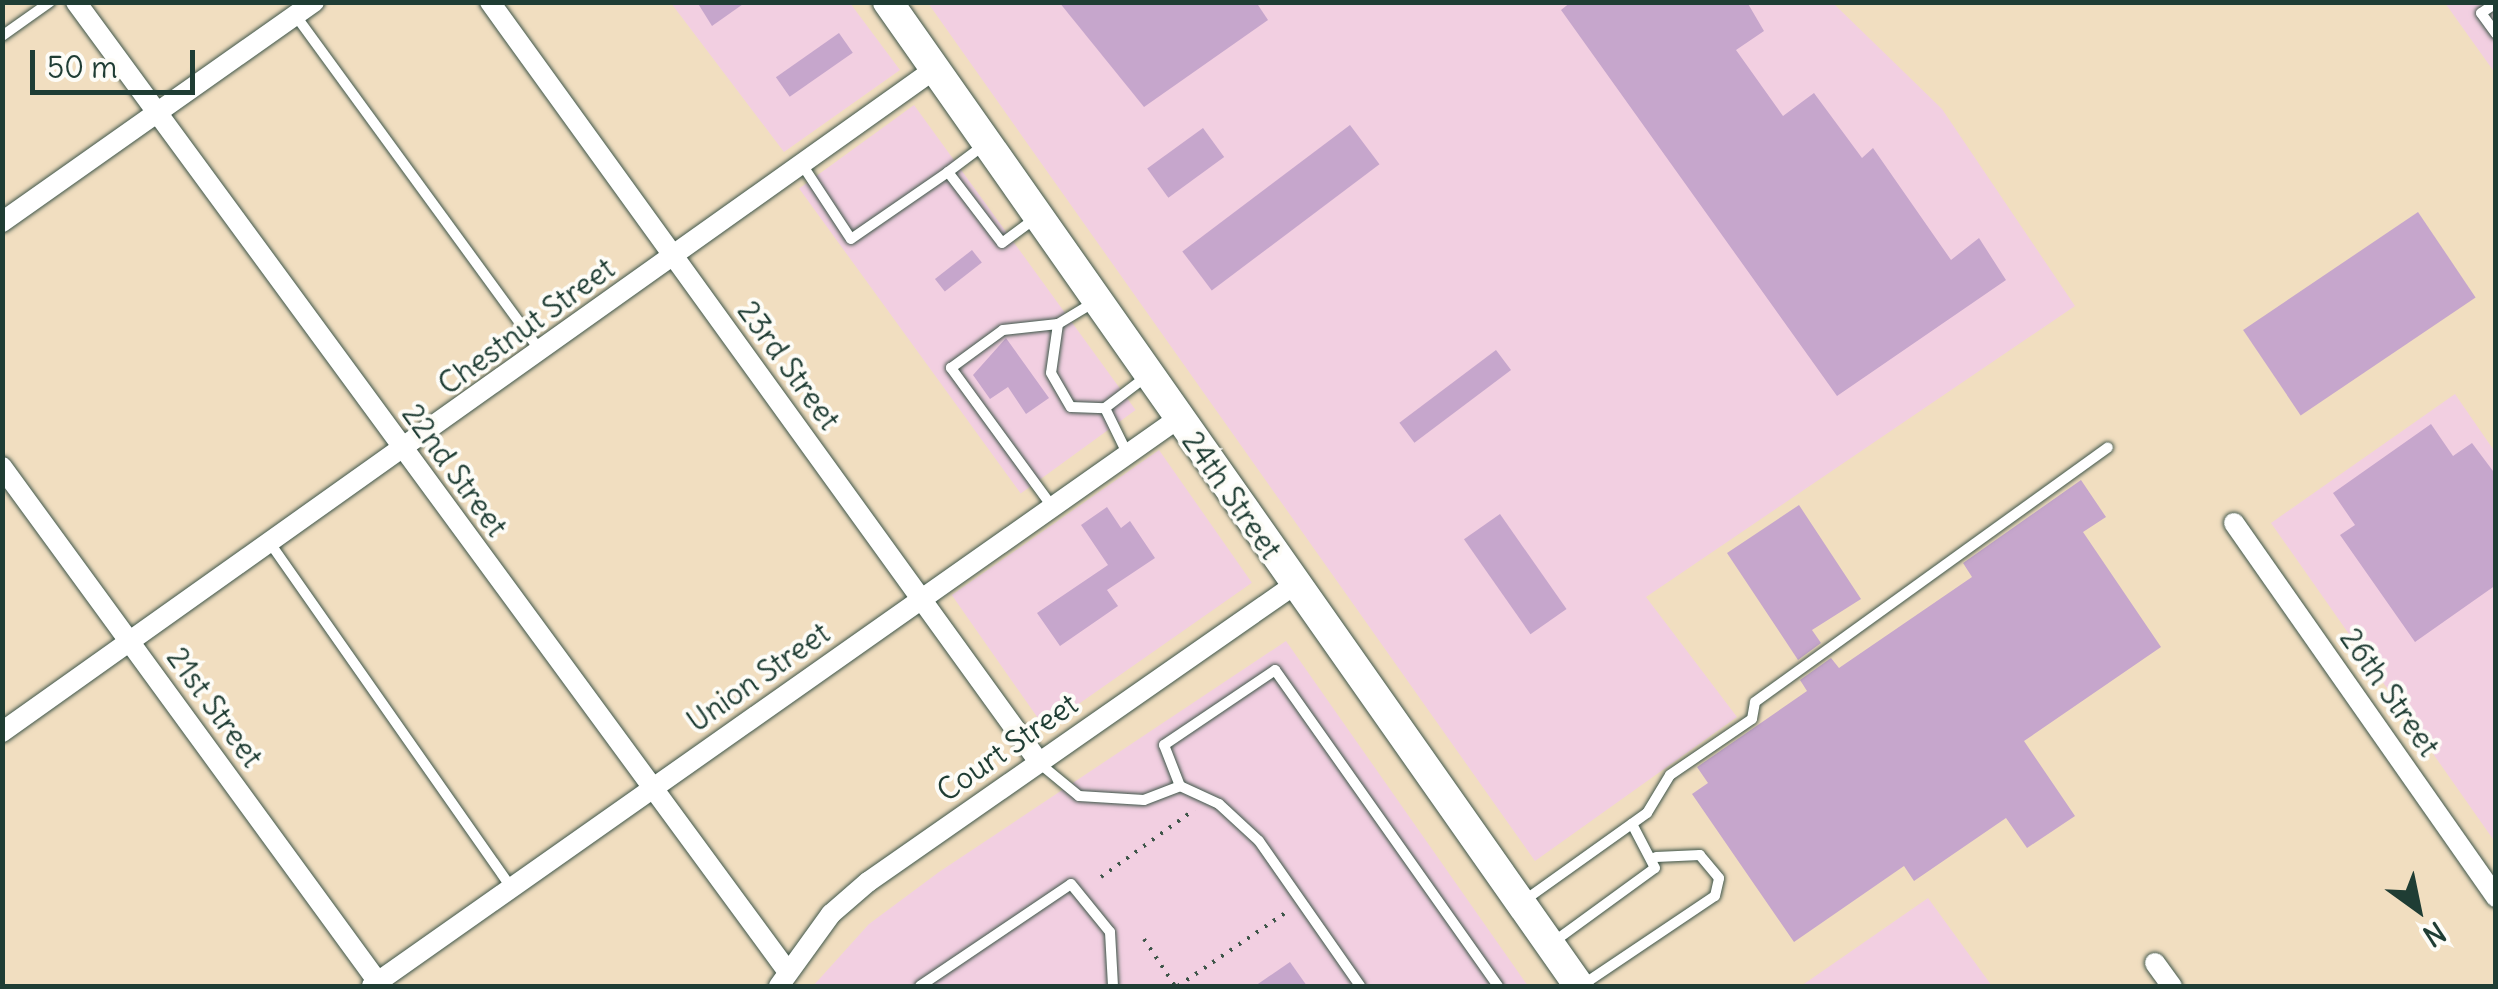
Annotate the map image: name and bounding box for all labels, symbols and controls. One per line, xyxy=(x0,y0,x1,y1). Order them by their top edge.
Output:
scale bar xyxy=(35,30,200,92)
text: 50 m xyxy=(47,48,117,86)
street label: Chestnut Street xyxy=(431,250,621,402)
street label: 23rd Street xyxy=(730,294,848,436)
street label: 22nd Street xyxy=(395,397,515,543)
street label: 24th Street xyxy=(1175,424,1289,566)
street label: Union Street xyxy=(680,615,836,739)
street label: 26th Street xyxy=(2333,621,2447,763)
street label: 21st Street xyxy=(159,640,271,774)
street label: Court Street xyxy=(930,685,1084,809)
north arrow xyxy=(2368,859,2468,959)
text: N xyxy=(2416,914,2452,955)

